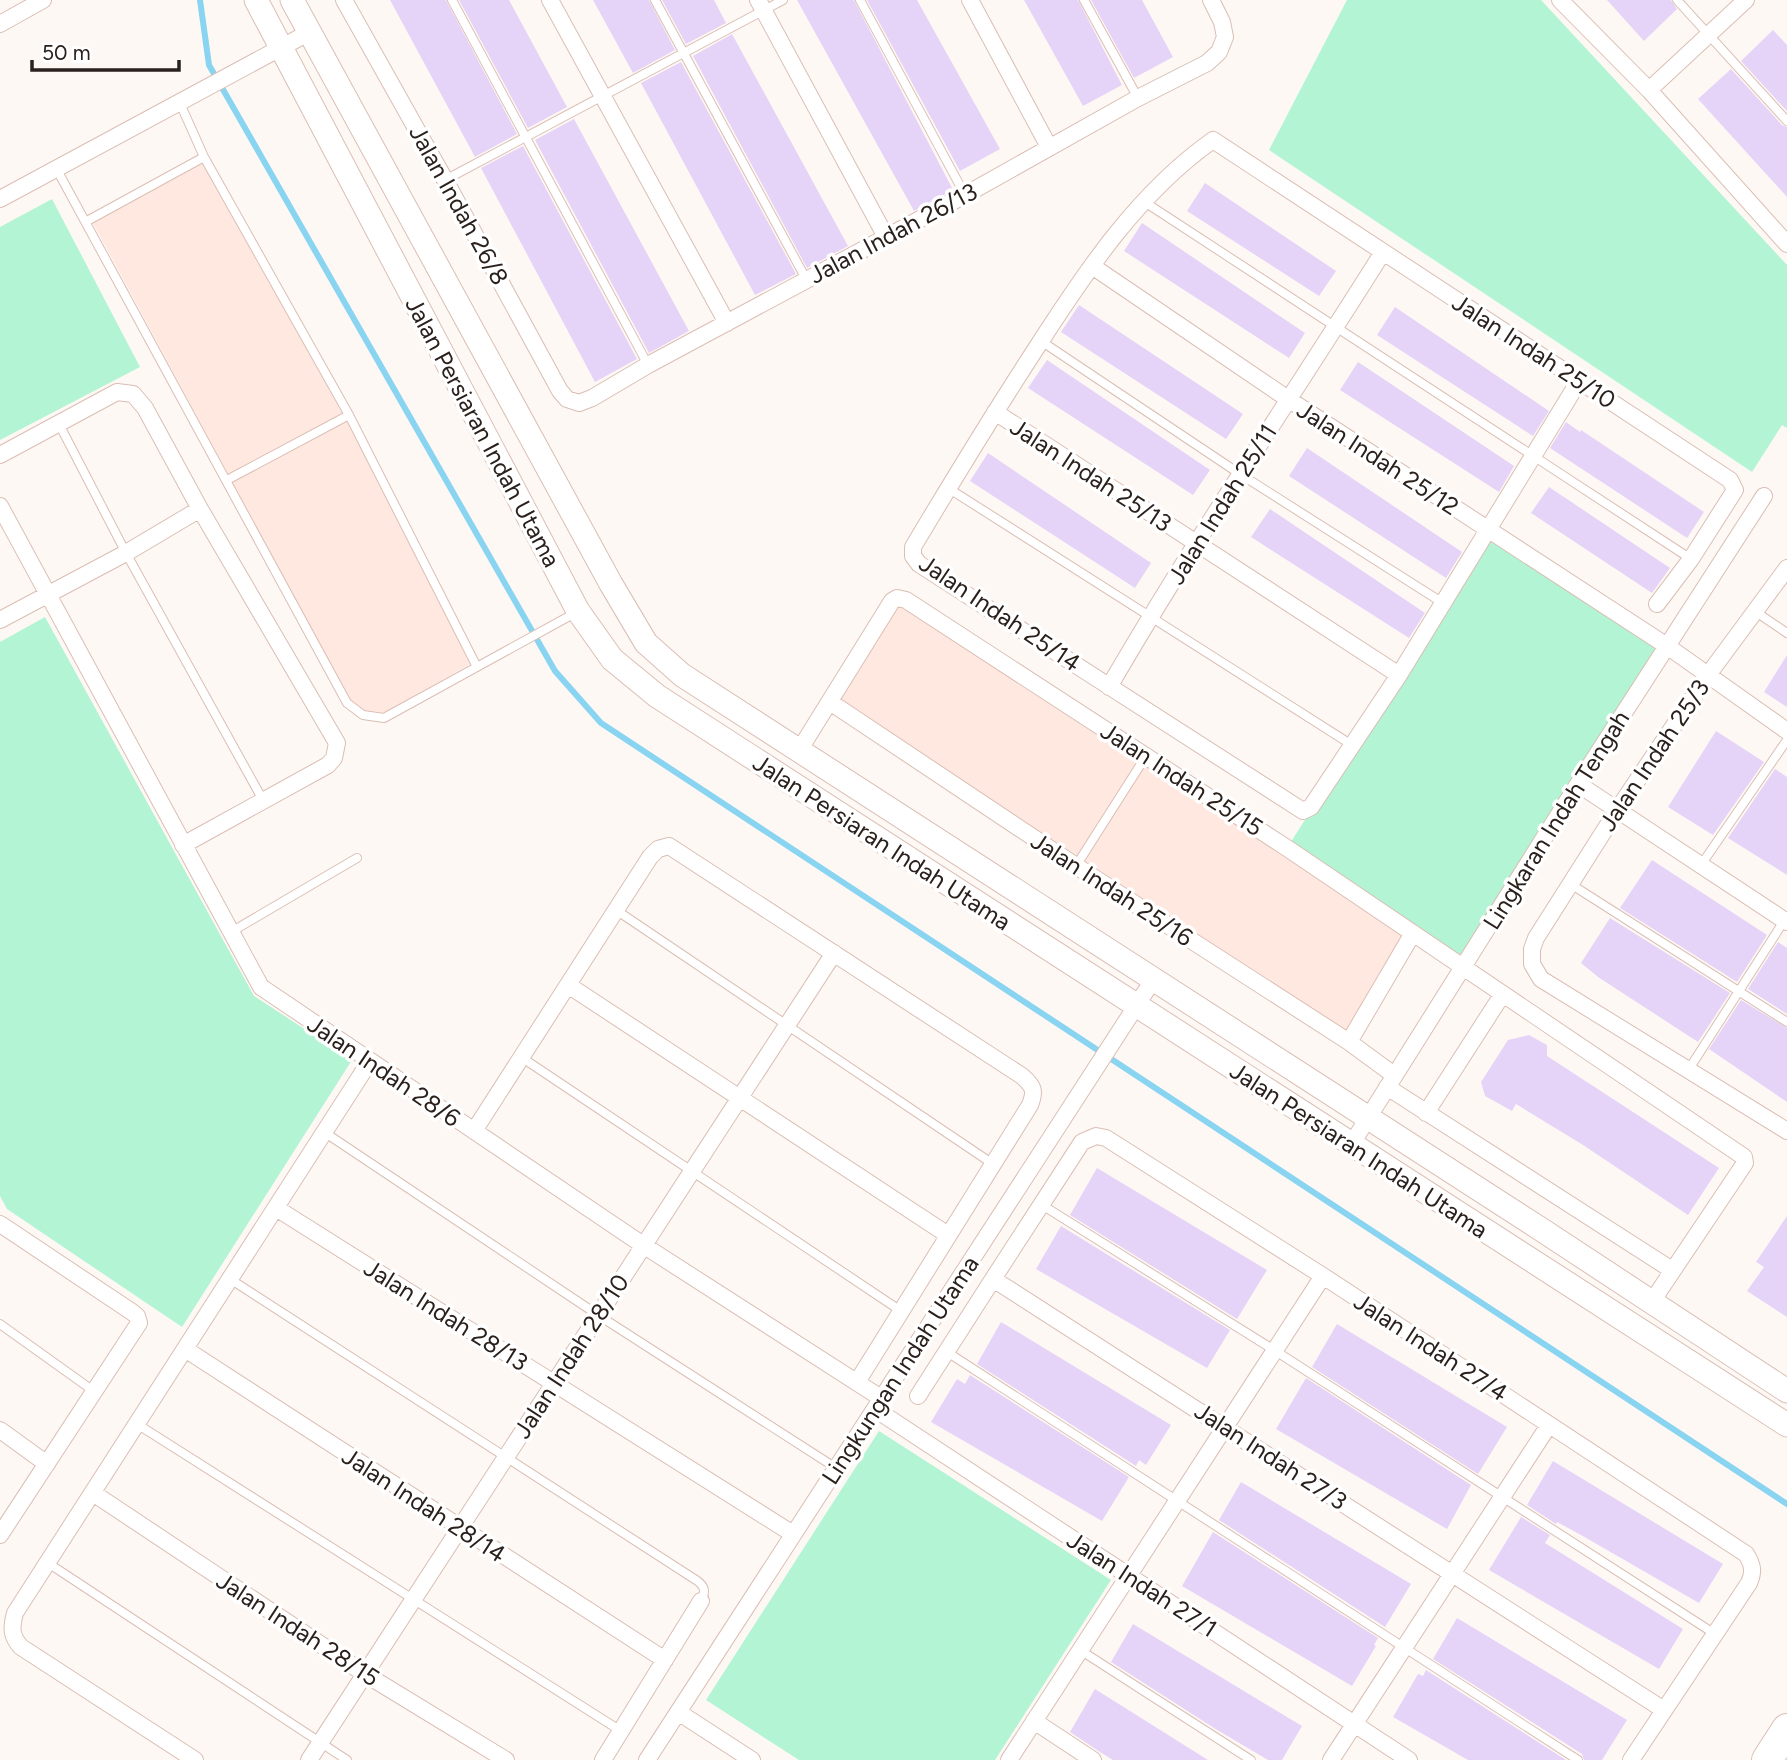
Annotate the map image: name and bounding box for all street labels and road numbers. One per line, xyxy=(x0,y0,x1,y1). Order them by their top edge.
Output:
street label: Jalan Indah 26/8 xyxy=(403,120,515,290)
street label: Jalan Indah 26/13 xyxy=(804,176,982,290)
street label: Jalan Indah 25/10 xyxy=(1447,287,1621,415)
street label: Jalan Persiaran Indah Utama xyxy=(399,292,567,572)
street label: Jalan Indah 25/12 xyxy=(1292,395,1464,521)
street label: Jalan Indah 25/13 xyxy=(1005,412,1177,538)
street label: Jalan Indah 25/11 xyxy=(1161,419,1283,589)
street label: Jalan Indah 25/14 xyxy=(914,548,1086,678)
street label: Jalan Indah 25/3 xyxy=(1593,674,1715,836)
street label: Lingkaran Indah Tengah xyxy=(1477,705,1635,935)
street label: Jalan Indah 25/15 xyxy=(1096,716,1268,842)
street label: Jalan Persiaran Indah Utama xyxy=(748,748,1016,936)
street label: Jalan Indah 25/16 xyxy=(1026,826,1198,952)
street label: Jalan Indah 28/6 xyxy=(302,1009,466,1133)
street label: Jalan Persiaran Indah Utama xyxy=(1225,1056,1493,1244)
street label: Lingkungan Indah Utama xyxy=(815,1251,985,1489)
street label: Jalan Indah 28/13 xyxy=(359,1253,533,1377)
street label: Jalan Indah 28/10 xyxy=(507,1269,635,1443)
street label: Jalan Indah 27/4 xyxy=(1349,1286,1513,1408)
street label: Jalan Indah 27/3 xyxy=(1189,1396,1353,1516)
street label: Jalan Indah 28/14 xyxy=(337,1441,511,1569)
street label: Jalan Indah 27/1 xyxy=(1062,1525,1222,1643)
street label: Jalan Indah 28/15 xyxy=(211,1566,385,1692)

